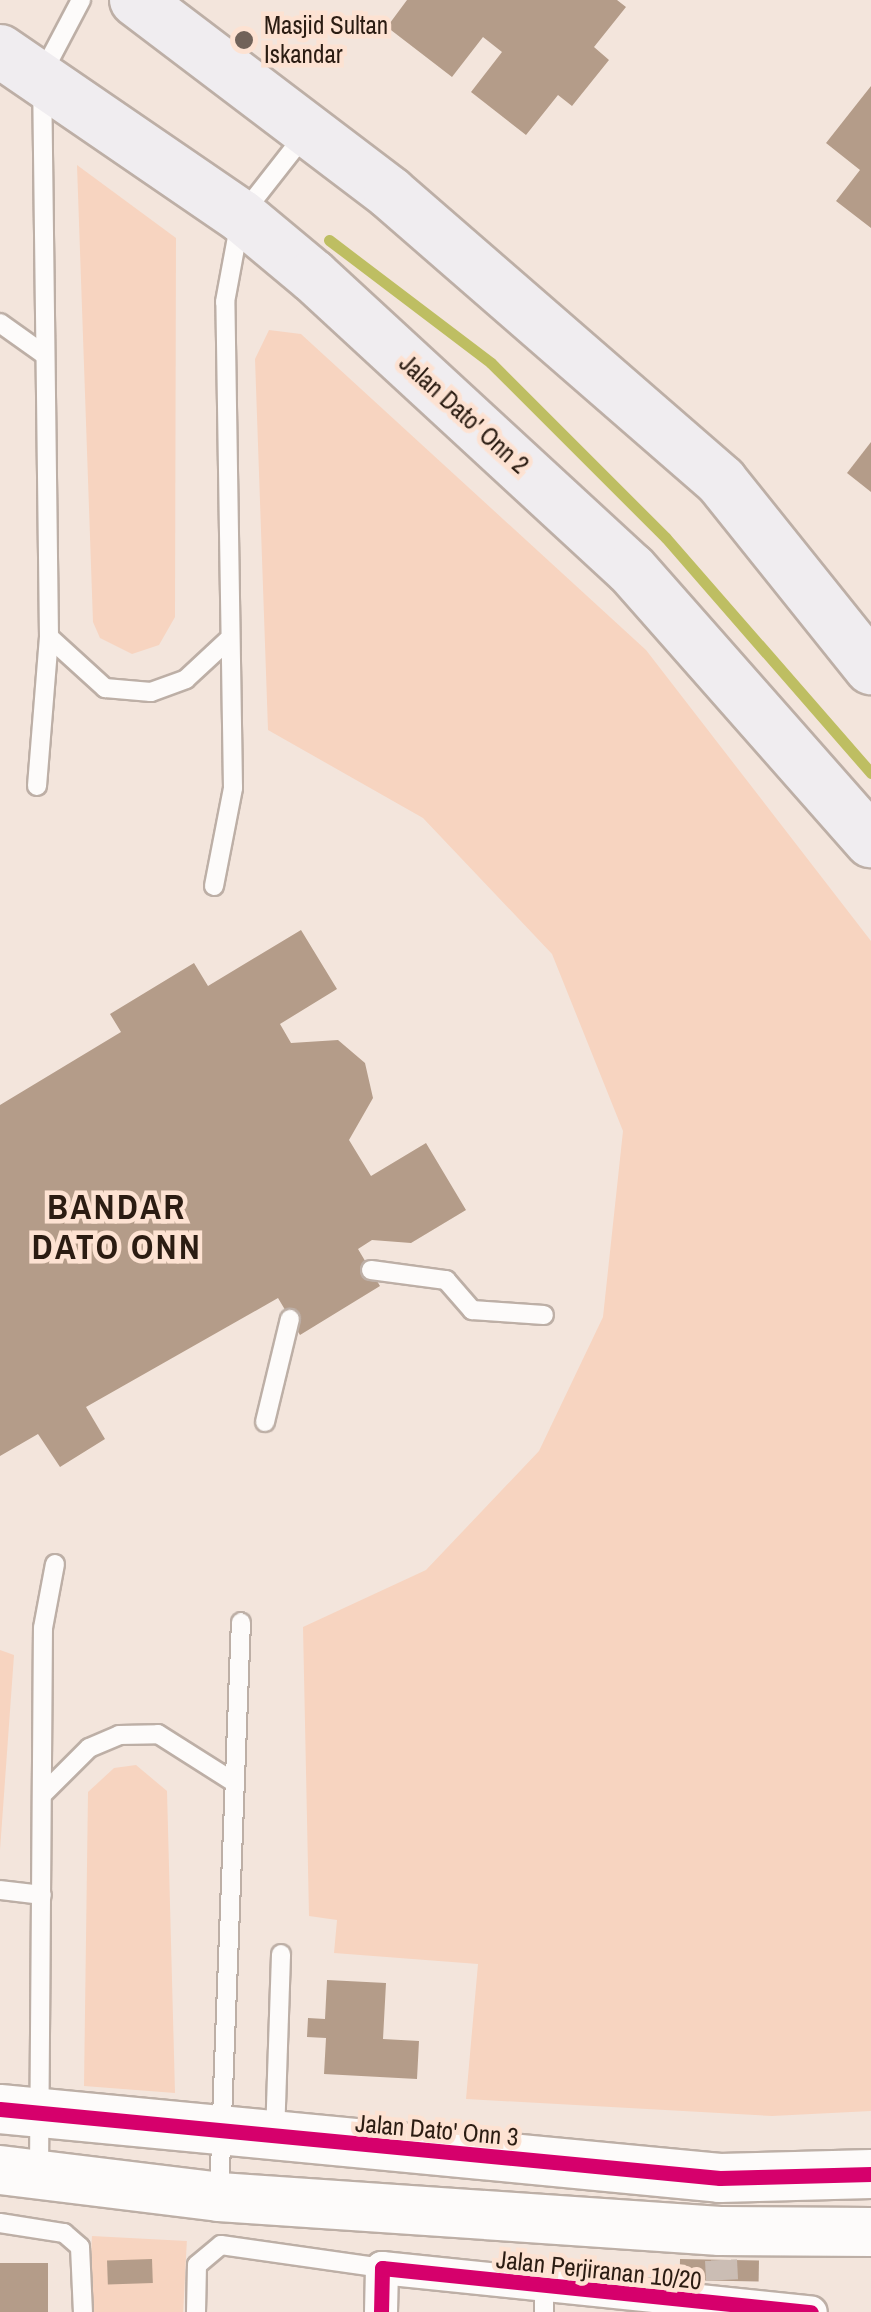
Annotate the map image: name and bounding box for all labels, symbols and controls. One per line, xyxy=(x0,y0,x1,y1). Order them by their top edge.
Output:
place label: Masjid Sultan Iskandar xyxy=(264,11,388,70)
marker: Masjid Sultan Iskandar xyxy=(233,29,255,51)
street label: Jalan Dato' Onn 2 xyxy=(393,348,535,480)
district label: BANDAR DATO ONN xyxy=(32,1186,202,1268)
street label: Jalan Dato' Onn 3 xyxy=(354,2108,520,2152)
street label: Jalan Perjiranan 10/20 xyxy=(495,2244,703,2296)

